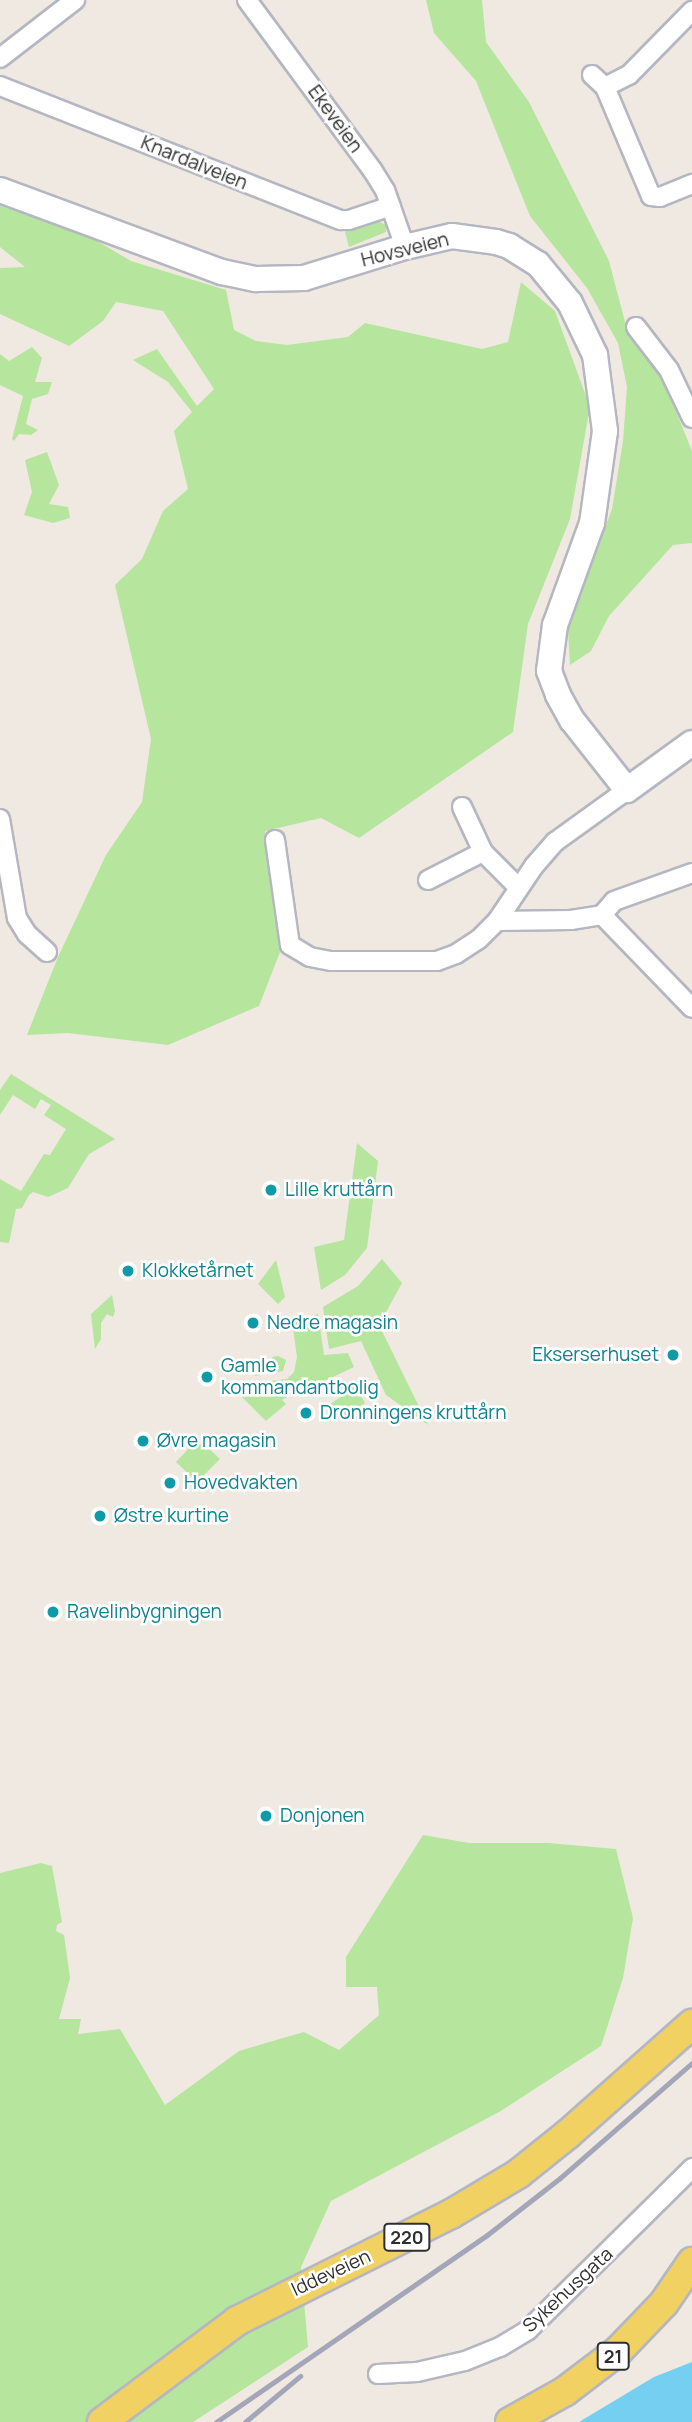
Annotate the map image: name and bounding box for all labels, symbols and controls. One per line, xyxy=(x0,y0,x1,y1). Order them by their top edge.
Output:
street label: Ekeveien xyxy=(303,81,367,157)
street label: Knardalveien xyxy=(137,131,251,195)
street label: Hovsveien xyxy=(359,228,451,272)
place label: Lille kruttårn xyxy=(285,1179,393,1201)
marker: Lille kruttårn xyxy=(263,1182,279,1198)
place label: Klokketårnet xyxy=(142,1260,254,1282)
marker: Klokketårnet xyxy=(120,1263,136,1279)
place label: Nedre magasin xyxy=(267,1312,398,1334)
marker: Nedre magasin xyxy=(245,1315,261,1331)
place label: Ekserserhuset xyxy=(532,1344,659,1366)
marker: Ekserserhuset xyxy=(665,1347,681,1363)
place label: Gamle kommandantbolig xyxy=(221,1355,379,1399)
marker: Gamle kommandantbolig xyxy=(199,1369,215,1385)
place label: Dronningens kruttårn xyxy=(320,1402,506,1424)
marker: Dronningens kruttårn xyxy=(298,1405,314,1421)
place label: Øvre magasin xyxy=(157,1430,276,1452)
marker: Øvre magasin xyxy=(135,1433,151,1449)
place label: Hovedvakten xyxy=(184,1472,298,1494)
marker: Hovedvakten xyxy=(162,1475,178,1491)
place label: Østre kurtine xyxy=(114,1505,229,1527)
marker: Østre kurtine xyxy=(92,1508,108,1524)
place label: Ravelinbygningen xyxy=(67,1601,222,1623)
marker: Ravelinbygningen xyxy=(45,1604,61,1620)
place label: Donjonen xyxy=(280,1805,365,1827)
marker: Donjonen xyxy=(258,1808,274,1824)
road number: 220 xyxy=(382,2222,432,2252)
street label: Sykehusgata xyxy=(518,2243,618,2337)
street label: Iddeveien xyxy=(288,2245,374,2301)
road number: 21 xyxy=(596,2342,630,2370)

